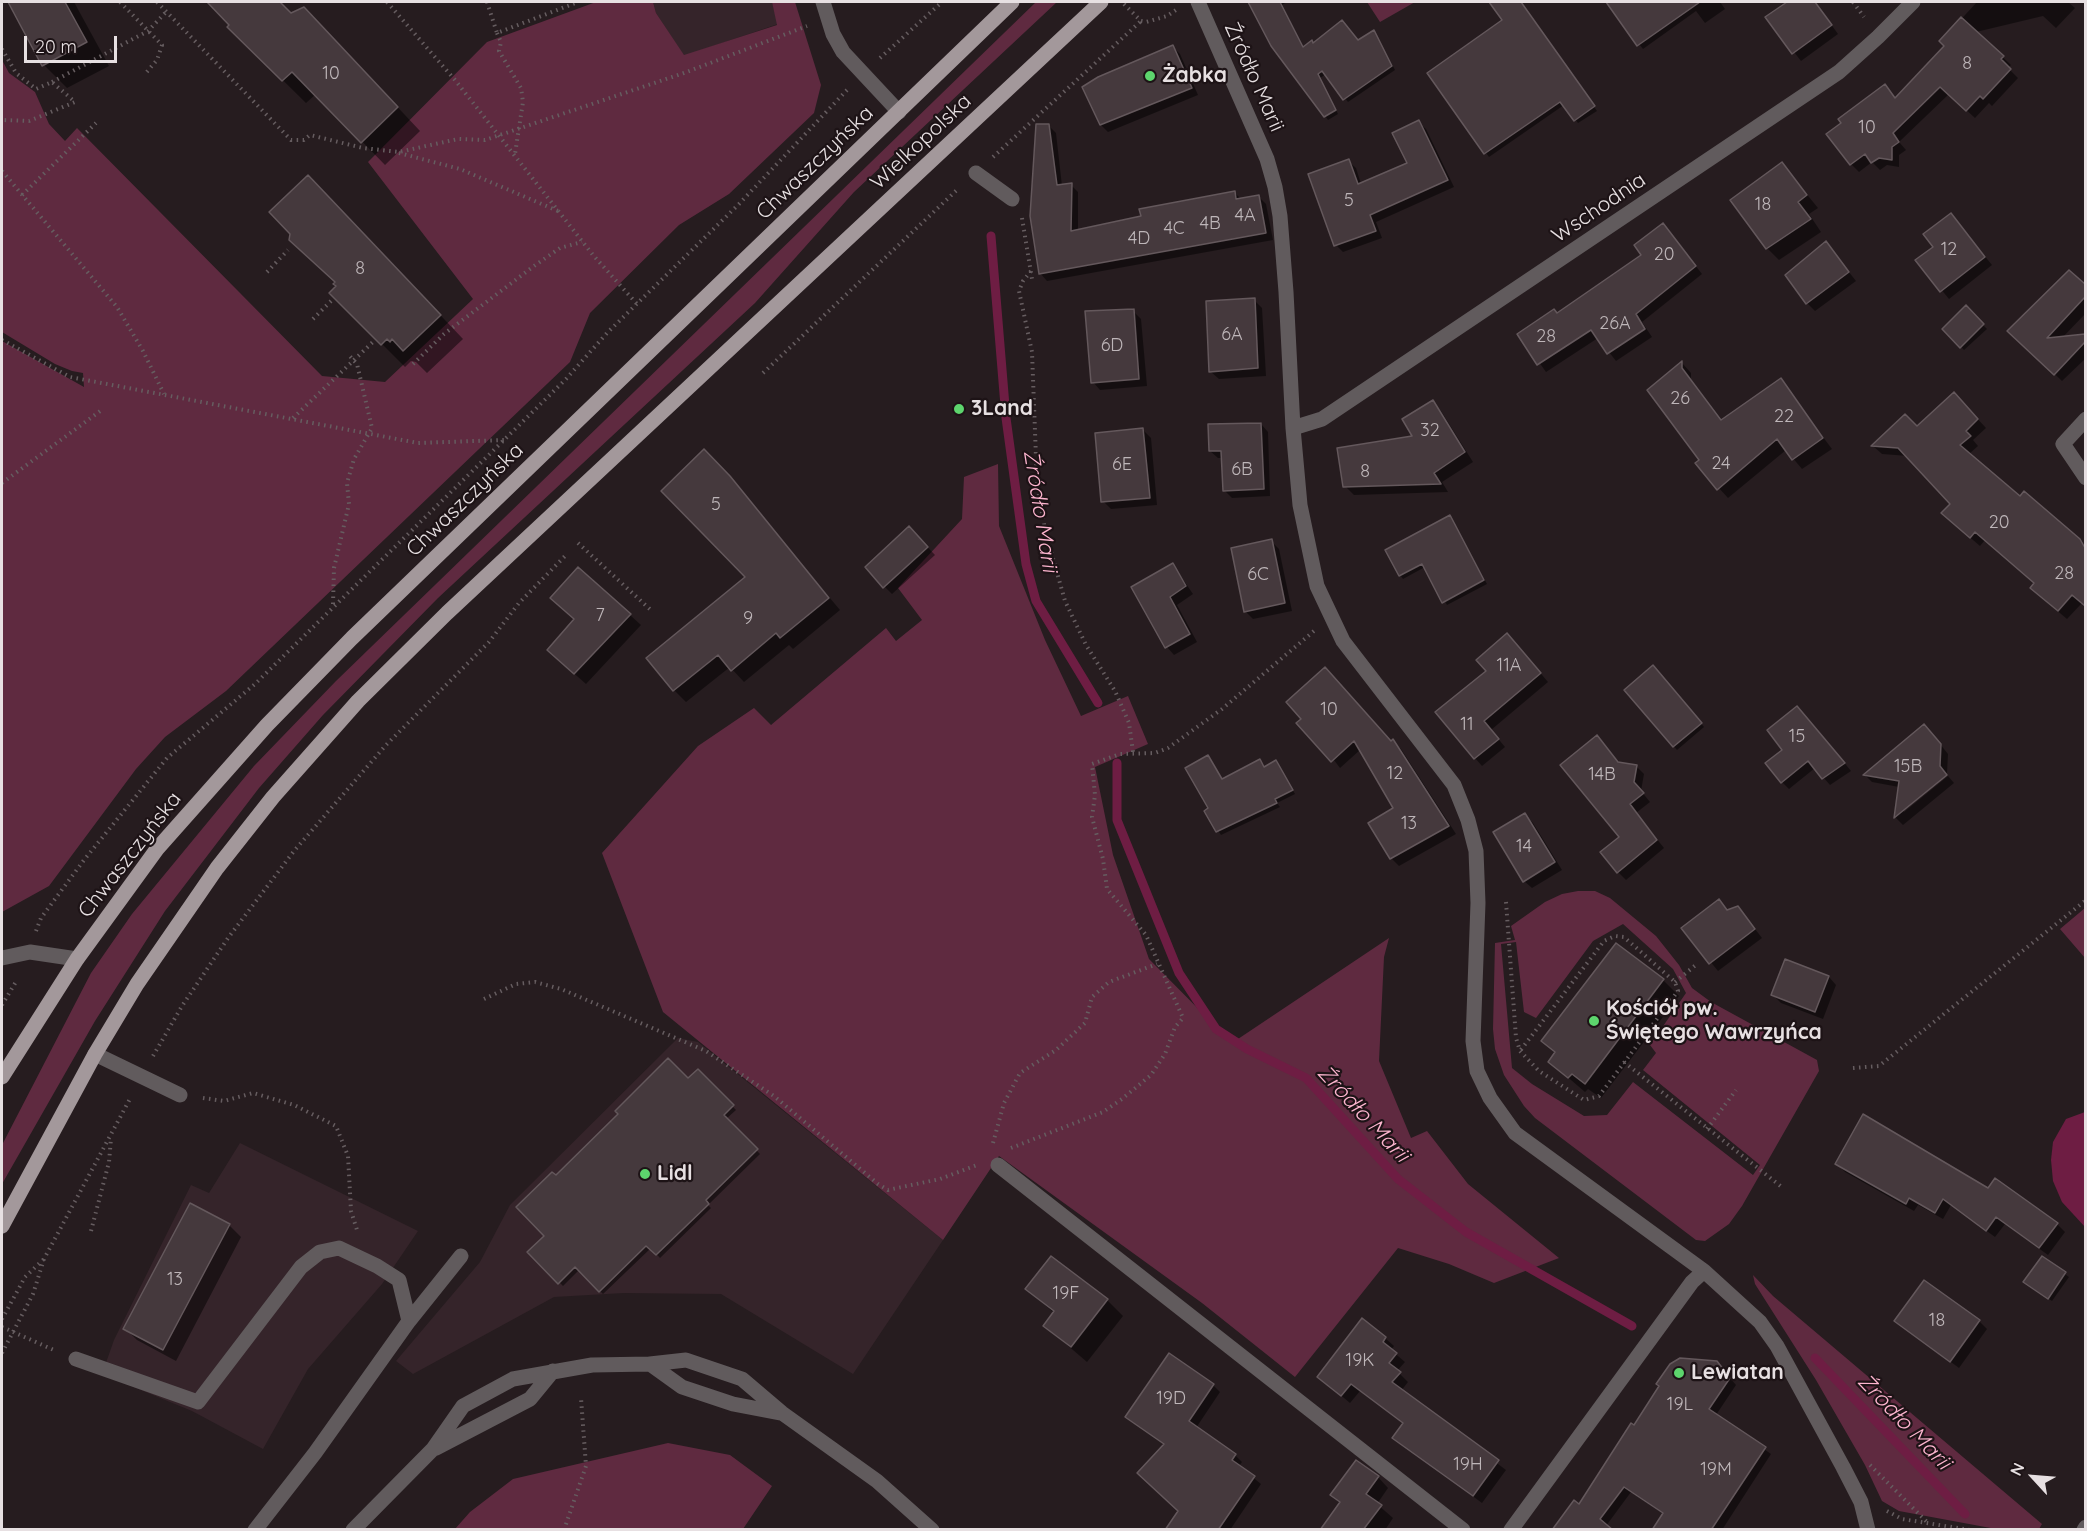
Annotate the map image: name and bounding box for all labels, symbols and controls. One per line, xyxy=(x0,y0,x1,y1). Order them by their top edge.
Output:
street label: Źródło Marii xyxy=(1219,18,1289,136)
scale bar xyxy=(27,24,120,62)
text: 20 m xyxy=(35,35,77,58)
house number: 8 xyxy=(1962,53,1972,75)
house number: 10 xyxy=(322,63,340,85)
place label: Żabka xyxy=(1162,63,1227,89)
marker: Żabka xyxy=(1143,69,1157,83)
street label: Wielkopolska xyxy=(865,89,977,195)
street label: Chwaszczyńska xyxy=(751,101,879,225)
house number: 10 xyxy=(1858,117,1876,139)
street label: Wschodnia xyxy=(1547,167,1651,249)
house number: 5 xyxy=(1344,190,1354,212)
house number: 18 xyxy=(1755,194,1771,216)
house number: 4A xyxy=(1234,205,1256,227)
house number: 4B xyxy=(1199,213,1221,235)
house number: 4C xyxy=(1163,218,1185,240)
house number: 4D xyxy=(1128,228,1150,250)
house number: 12 xyxy=(1941,239,1957,261)
house number: 20 xyxy=(1654,244,1674,266)
house number: 8 xyxy=(355,258,365,280)
house number: 26A xyxy=(1599,313,1631,335)
house number: 6A xyxy=(1221,324,1243,346)
house number: 28 xyxy=(1536,326,1556,348)
house number: 6D xyxy=(1101,335,1123,357)
house number: 26 xyxy=(1670,388,1690,410)
place label: 3Land xyxy=(971,396,1033,422)
marker: 3Land xyxy=(952,402,966,416)
house number: 22 xyxy=(1774,406,1794,428)
house number: 32 xyxy=(1420,420,1440,442)
street label: Chwaszczyńska xyxy=(401,438,529,562)
water label: Źródło Marii xyxy=(1017,448,1063,574)
house number: 24 xyxy=(1711,453,1731,475)
house number: 6E xyxy=(1112,454,1132,476)
house number: 6B xyxy=(1231,459,1253,481)
house number: 8 xyxy=(1360,461,1370,483)
house number: 5 xyxy=(711,494,721,516)
house number: 20 xyxy=(1989,512,2009,534)
house number: 28 xyxy=(2054,563,2074,585)
house number: 6C xyxy=(1247,564,1269,586)
house number: 7 xyxy=(595,605,605,627)
house number: 9 xyxy=(743,608,753,630)
house number: 11A xyxy=(1497,655,1521,677)
house number: 10 xyxy=(1320,699,1338,721)
house number: 11 xyxy=(1460,714,1474,736)
house number: 15 xyxy=(1789,726,1805,748)
house number: 15B xyxy=(1894,756,1922,778)
house number: 12 xyxy=(1387,763,1403,785)
house number: 14B xyxy=(1588,764,1616,786)
street label: Chwaszczyńska xyxy=(73,787,187,923)
house number: 13 xyxy=(1401,813,1417,835)
house number: 14 xyxy=(1516,836,1532,858)
place label: Kościół pw. Świętego Wawrzyńca xyxy=(1606,996,1822,1046)
marker: Kościół pw. Świętego Wawrzyńca xyxy=(1587,1014,1601,1028)
water label: Źródło Marii xyxy=(1311,1060,1415,1168)
place label: Lidl xyxy=(657,1161,693,1187)
marker: Lidl xyxy=(638,1167,652,1181)
house number: 13 xyxy=(167,1269,183,1291)
house number: 19F xyxy=(1053,1283,1079,1305)
house number: 18 xyxy=(1929,1310,1945,1332)
house number: 19K xyxy=(1346,1350,1374,1372)
place label: Lewiatan xyxy=(1691,1360,1784,1386)
marker: Lewiatan xyxy=(1672,1366,1686,1380)
water label: Źródło Marii xyxy=(1852,1369,1956,1475)
house number: 19D xyxy=(1156,1388,1186,1410)
house number: 19L xyxy=(1667,1394,1693,1416)
north arrow xyxy=(2003,1447,2063,1507)
house number: 19H xyxy=(1453,1454,1483,1476)
house number: 19M xyxy=(1700,1459,1732,1481)
text: N xyxy=(2005,1459,2028,1479)

